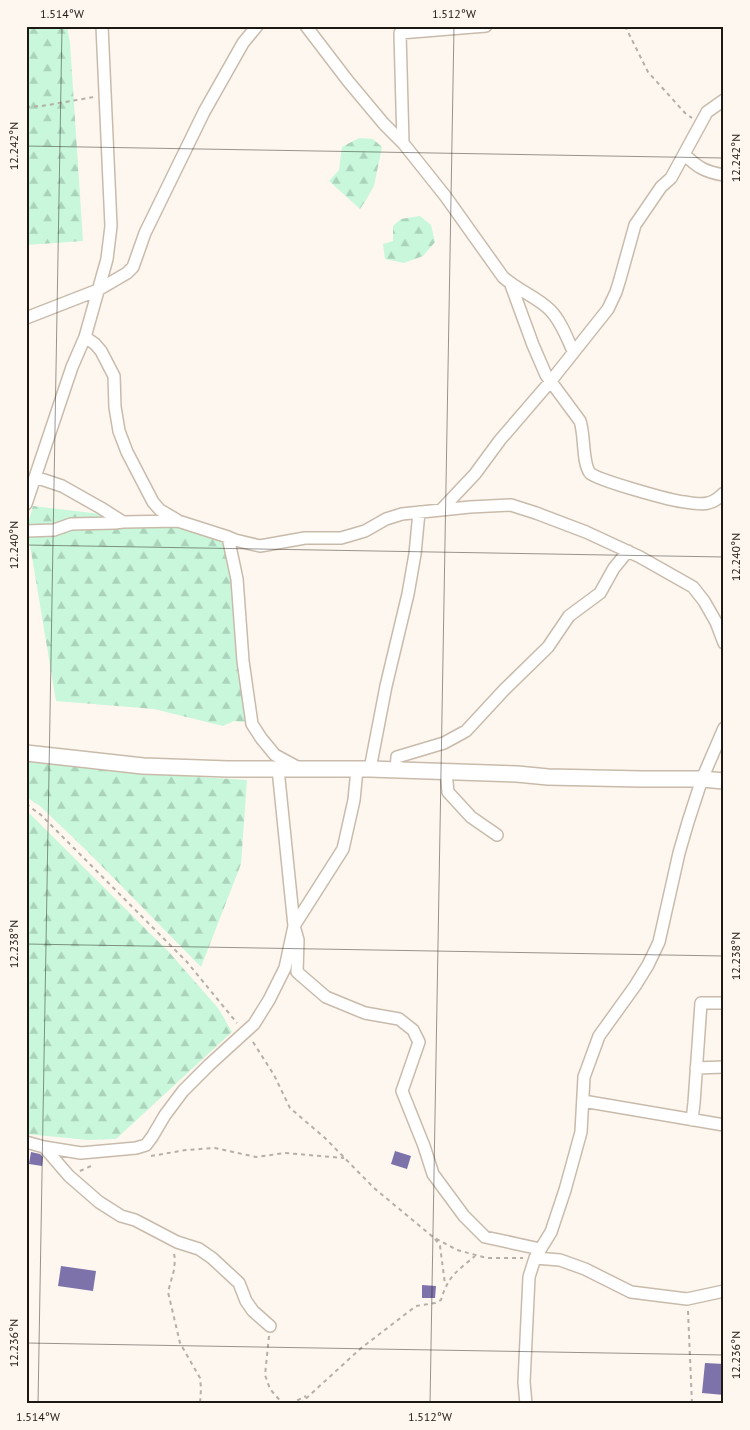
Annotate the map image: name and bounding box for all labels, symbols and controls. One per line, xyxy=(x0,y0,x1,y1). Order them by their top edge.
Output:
text: 1.514°W xyxy=(40,6,84,21)
text: 1.512°W xyxy=(432,6,476,21)
text: 12.242°N xyxy=(6,122,21,170)
text: 12.242°N xyxy=(728,134,743,182)
text: 12.240°N xyxy=(6,521,21,569)
text: 12.240°N xyxy=(728,533,743,581)
text: 12.238°N xyxy=(6,920,21,968)
text: 12.238°N xyxy=(728,932,743,980)
text: 12.236°N xyxy=(6,1319,21,1367)
text: 12.236°N xyxy=(728,1331,743,1379)
text: 1.514°W xyxy=(16,1409,60,1424)
text: 1.512°W xyxy=(408,1409,452,1424)

